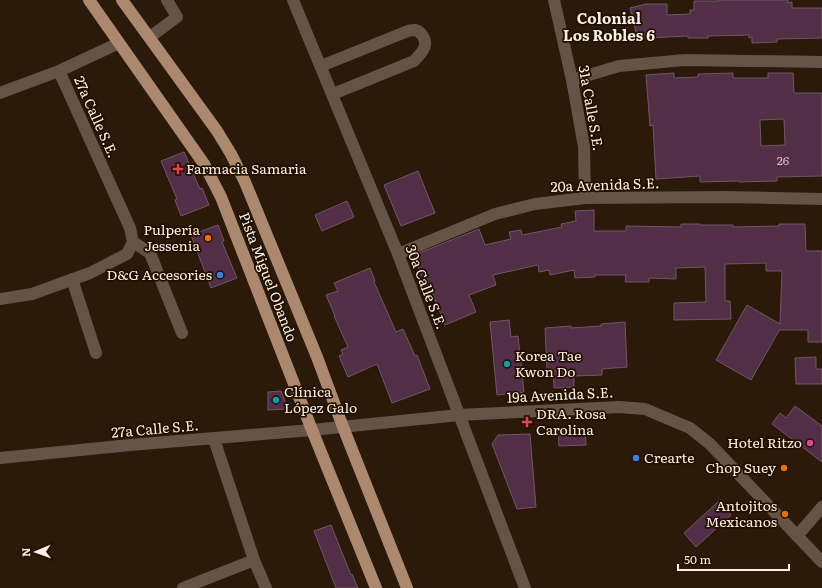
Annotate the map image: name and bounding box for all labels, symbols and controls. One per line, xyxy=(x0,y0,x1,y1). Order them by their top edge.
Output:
district label: Colonial Los Robles 6 xyxy=(563,6,655,46)
street label: 31a Calle S.E. xyxy=(575,63,609,152)
street label: 27a Calle S.E. xyxy=(70,73,124,161)
house number: 26 xyxy=(777,151,790,169)
place label: Farmacia Samaria xyxy=(186,158,307,178)
marker: Farmacia Samaria xyxy=(173,164,183,174)
street label: 20a Avenida S.E. xyxy=(550,172,660,196)
street label: Pista Miguel Obando xyxy=(235,209,303,344)
place label: Pulpería Jessenia xyxy=(143,219,200,255)
marker: Pulpería Jessenia xyxy=(203,233,213,243)
street label: 30a Calle S.E. xyxy=(402,241,452,332)
place label: D&G Accesories xyxy=(106,264,212,284)
marker: D&G Accesories xyxy=(215,270,225,280)
place label: Korea Tae Kwon Do xyxy=(515,345,582,381)
marker: Korea Tae Kwon Do xyxy=(502,359,512,369)
place label: Clínica López Galo xyxy=(284,381,357,417)
street label: 19a Avenida S.E. xyxy=(506,381,614,407)
marker: Clínica López Galo xyxy=(271,395,281,405)
place label: DRA. Rosa Carolina xyxy=(536,403,607,439)
street label: 27a Calle S.E. xyxy=(110,414,199,442)
marker: DRA. Rosa Carolina xyxy=(521,416,533,428)
place label: Hotel Ritzo xyxy=(727,432,802,452)
marker: Hotel Ritzo xyxy=(805,438,815,448)
place label: Crearte xyxy=(644,447,694,467)
marker: Crearte xyxy=(631,453,641,463)
place label: Chop Suey xyxy=(705,457,777,477)
marker: Chop Suey xyxy=(779,463,789,473)
place label: Antojitos Mexicanos xyxy=(705,495,777,531)
marker: Antojitos Mexicanos xyxy=(780,509,790,519)
north arrow xyxy=(16,532,56,572)
scale bar xyxy=(678,546,789,572)
text: N xyxy=(17,547,33,557)
text: 50 m xyxy=(684,550,711,568)

